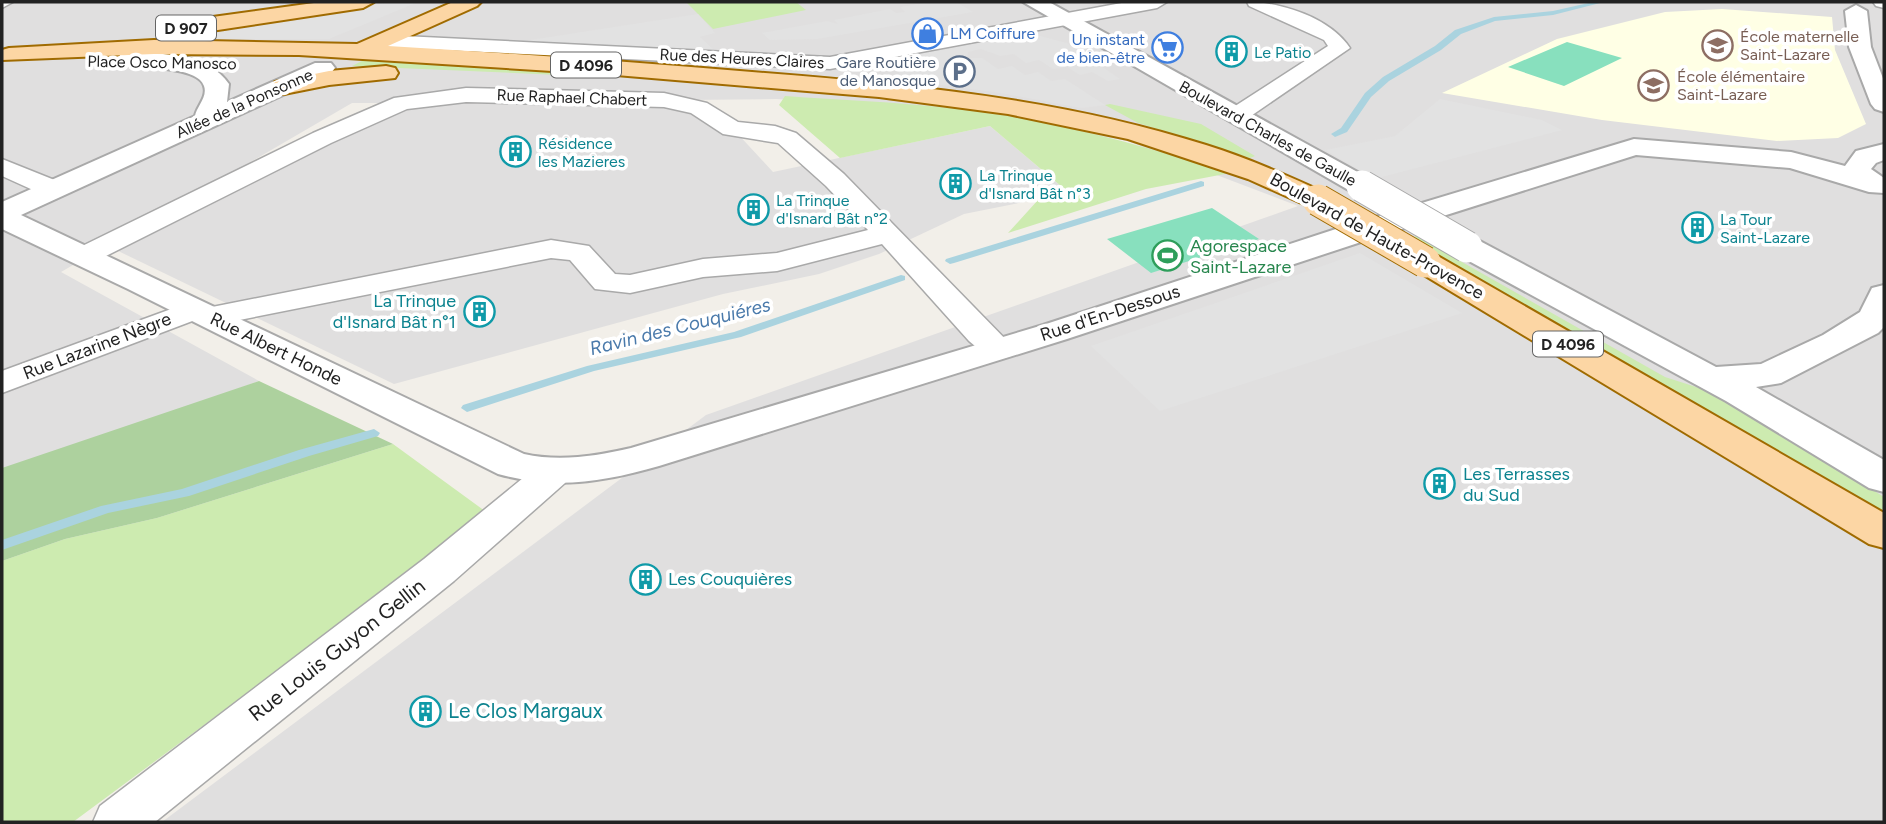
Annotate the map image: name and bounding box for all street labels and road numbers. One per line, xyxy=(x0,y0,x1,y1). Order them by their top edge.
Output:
road number: D 907 xyxy=(156,16,216,40)
street label: Rue des Heures Claires xyxy=(659,45,825,72)
street label: Place Osco Manosco xyxy=(87,52,237,73)
road number: D 4096 xyxy=(551,53,621,78)
street label: Allée de la Ponsonne xyxy=(173,65,316,142)
street label: Boulevard Charles de Gaulle xyxy=(1176,77,1360,190)
street label: Rue Raphael Chabert xyxy=(496,85,648,110)
street label: Boulevard de Haute-Provence xyxy=(1266,168,1488,304)
street label: Rue d'En-Dessous xyxy=(1037,280,1183,346)
street label: Rue Lazarine Nègre xyxy=(20,308,174,384)
street label: Rue Albert Honde xyxy=(207,308,346,390)
road number: D 4096 xyxy=(1533,332,1603,356)
street label: Rue Louis Guyon Gellin xyxy=(243,573,430,726)

